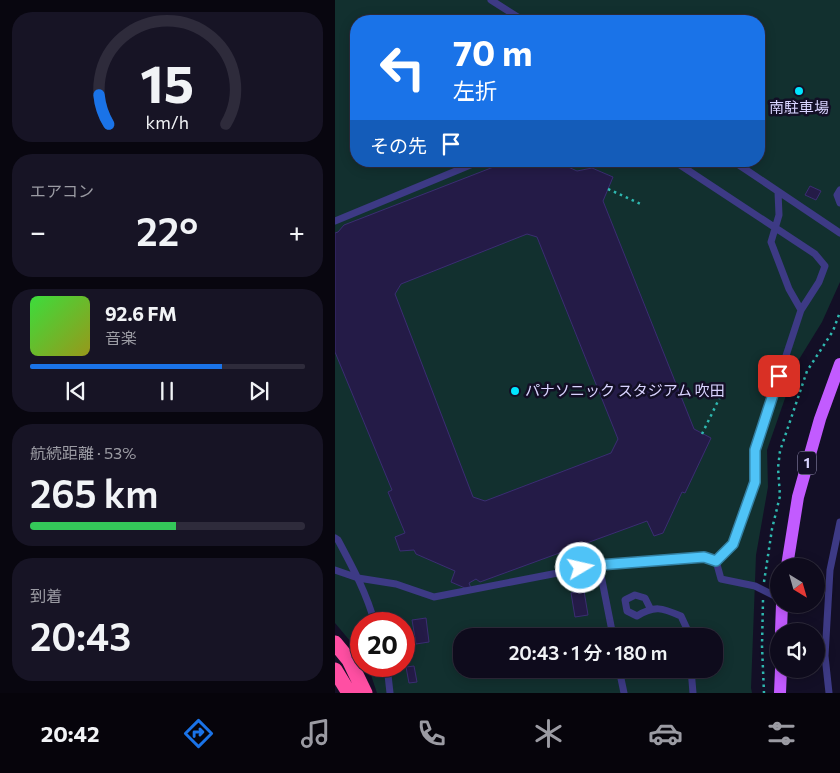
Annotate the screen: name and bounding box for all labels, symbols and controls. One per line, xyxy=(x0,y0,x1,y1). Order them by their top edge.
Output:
text: 70 m xyxy=(453,30,533,73)
icon: left xyxy=(370,35,435,100)
text: 15 xyxy=(141,50,194,114)
text: 左折 xyxy=(453,77,497,104)
marker: 南駐車場 xyxy=(793,85,805,97)
place label: 南駐車場 xyxy=(769,98,829,116)
text: km/h xyxy=(146,111,189,133)
icon: arrive xyxy=(437,130,465,158)
text: その先 xyxy=(370,134,427,157)
text: エアコン xyxy=(30,181,94,200)
text: 22° xyxy=(136,207,198,254)
text: − xyxy=(30,214,46,248)
text: + xyxy=(289,214,305,248)
text: 92.6 FM xyxy=(105,302,177,325)
text: 音楽 xyxy=(105,328,137,347)
pin xyxy=(758,355,800,397)
icon: arrive xyxy=(765,362,793,390)
icon: previous xyxy=(62,377,90,405)
icon: pause xyxy=(153,377,181,405)
icon: next xyxy=(245,377,273,405)
place label: パナソニック スタジアム 吹田 xyxy=(525,381,725,399)
marker: パナソニック スタジアム 吹田 xyxy=(509,385,521,397)
text: 航続距離 · 53% xyxy=(30,443,136,462)
road number: 1 xyxy=(798,452,816,474)
text: 265 km xyxy=(30,469,158,516)
position arrow xyxy=(554,541,606,593)
north arrow xyxy=(770,558,825,612)
map controls xyxy=(770,558,825,678)
text: 到着 xyxy=(30,586,62,605)
text: 20:43 xyxy=(30,612,131,659)
speed limit sign: 20 xyxy=(350,612,415,677)
button: sound xyxy=(770,623,825,678)
text: 20:43 · 1 分 · 180 m xyxy=(509,641,667,664)
icon: directions xyxy=(181,716,216,751)
icon: music xyxy=(298,716,333,751)
icon: phone xyxy=(414,716,449,751)
icon: climate xyxy=(531,716,566,751)
icon: car xyxy=(648,716,683,751)
icon: filters xyxy=(764,716,799,751)
text: 20:42 xyxy=(41,720,99,747)

